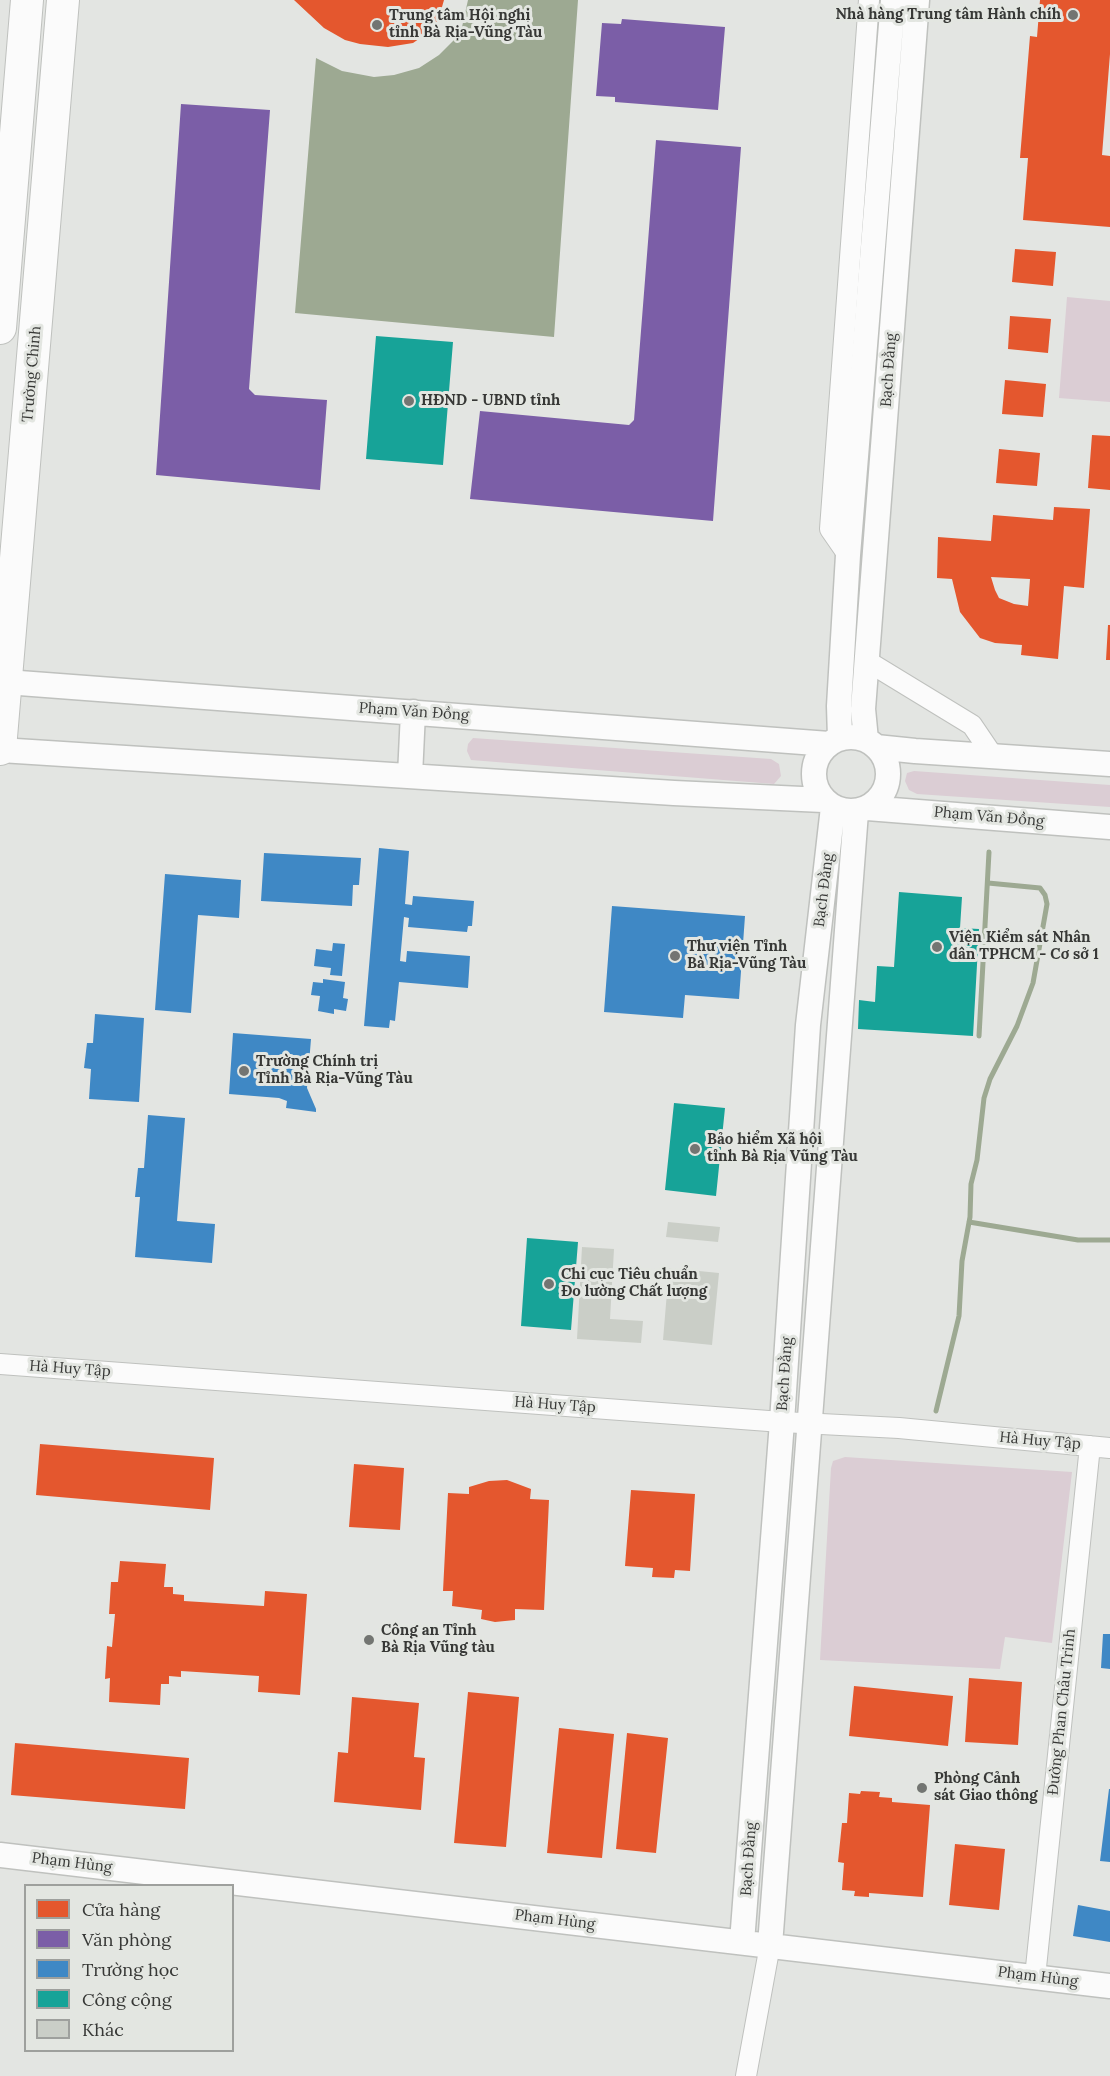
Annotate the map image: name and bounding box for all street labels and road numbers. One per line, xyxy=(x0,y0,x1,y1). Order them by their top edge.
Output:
street label: Trường Chinh xyxy=(19,325,45,423)
street label: Bạch Đằng xyxy=(877,332,901,408)
street label: Phạm Văn Đồng xyxy=(358,699,470,725)
street label: Phạm Văn Đồng xyxy=(933,803,1045,831)
street label: Bạch Đằng xyxy=(811,852,837,928)
street label: Bạch Đằng xyxy=(773,1336,797,1412)
street label: Hà Huy Tập xyxy=(29,1357,111,1381)
street label: Hà Huy Tập xyxy=(514,1393,596,1417)
street label: Hà Huy Tập xyxy=(999,1428,1081,1454)
street label: Đường Phan Châu Trinh xyxy=(1044,1628,1080,1796)
street label: Bạch Đằng xyxy=(737,1821,761,1897)
street label: Phạm Hùng xyxy=(31,1849,113,1877)
street label: Phạm Hùng xyxy=(514,1906,596,1934)
street label: Phạm Hùng xyxy=(997,1963,1079,1991)

